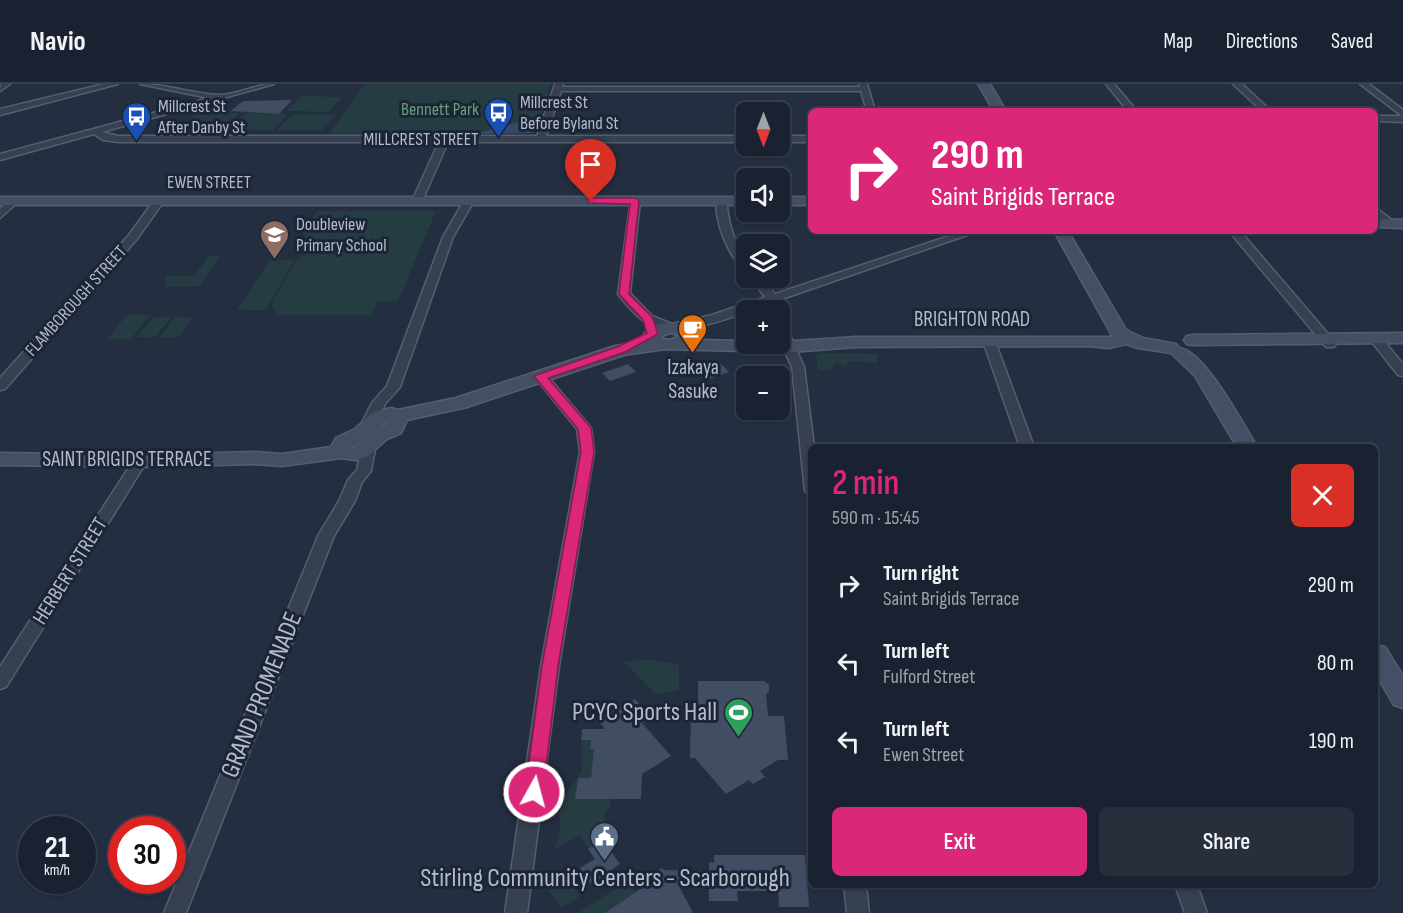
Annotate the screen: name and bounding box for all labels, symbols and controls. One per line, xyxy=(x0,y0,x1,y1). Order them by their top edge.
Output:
text: Navio xyxy=(30,25,86,58)
text: Map xyxy=(1163,29,1193,54)
text: Directions xyxy=(1226,29,1298,54)
text: Saved xyxy=(1331,29,1373,54)
place label: Millcrest St Before Byland St xyxy=(520,92,619,134)
place label: Millcrest St After Danby St xyxy=(157,96,246,138)
bus stop icon: Millcrest St Before Byland St xyxy=(483,96,515,138)
park label: Bennett Park xyxy=(401,99,479,120)
bus stop icon: Millcrest St After Danby St xyxy=(121,100,153,142)
north arrow xyxy=(736,102,790,156)
map controls xyxy=(736,102,790,420)
street label: MILLCREST STREET xyxy=(364,129,478,150)
text: 290 m xyxy=(931,130,1024,181)
icon: right xyxy=(832,132,910,210)
pin xyxy=(565,139,616,201)
icon: arrive xyxy=(574,148,607,181)
button: sound xyxy=(736,168,790,222)
street label: EWEN STREET xyxy=(167,172,251,193)
text: Saint Brigids Terrace xyxy=(931,181,1115,213)
place label: Doubleview Primary School xyxy=(296,214,387,256)
school or university icon: Doubleview Primary School xyxy=(259,218,291,260)
button: layers xyxy=(736,234,790,288)
street label: FLAMBOROUGH STREET xyxy=(21,241,131,361)
button: + xyxy=(736,300,790,354)
street label: BRIGHTON ROAD xyxy=(914,307,1030,332)
cafe icon: Izakaya Sasuke xyxy=(677,312,709,354)
place label: Izakaya Sasuke xyxy=(667,355,719,404)
button: − xyxy=(736,366,790,420)
street label: SAINT BRIGIDS TERRACE xyxy=(42,447,212,472)
text: 2 min xyxy=(832,462,899,505)
button: close xyxy=(1291,464,1354,527)
text: 590 m · 15:45 xyxy=(832,506,919,530)
street label: HERBERT STREET xyxy=(27,513,113,629)
text: Turn right xyxy=(883,560,959,587)
icon: right xyxy=(832,569,865,602)
text: 290 m xyxy=(1308,572,1354,599)
text: Saint Brigids Terrace xyxy=(883,587,1019,611)
street label: GRAND PROMENADE xyxy=(215,608,309,782)
text: Turn left xyxy=(883,638,949,665)
icon: left xyxy=(832,647,865,680)
text: 80 m xyxy=(1317,650,1354,677)
text: Fulford Street xyxy=(883,665,975,689)
sports icon: PCYC Sports Hall xyxy=(722,696,754,738)
place label: PCYC Sports Hall xyxy=(572,697,717,728)
text: Turn left xyxy=(883,716,949,743)
icon: left xyxy=(832,725,865,758)
text: 190 m xyxy=(1309,728,1354,755)
text: Ewen Street xyxy=(883,743,964,767)
position arrow xyxy=(502,760,566,824)
button: Exit xyxy=(832,807,1087,876)
button: Share xyxy=(1099,807,1354,876)
speed limit sign: 30 xyxy=(108,816,186,894)
public building icon: Stirling Community Centers - Scarborough xyxy=(589,820,621,862)
text: 21 xyxy=(45,830,69,866)
text: km/h xyxy=(44,861,70,880)
place label: Stirling Community Centers - Scarborough xyxy=(420,863,790,894)

